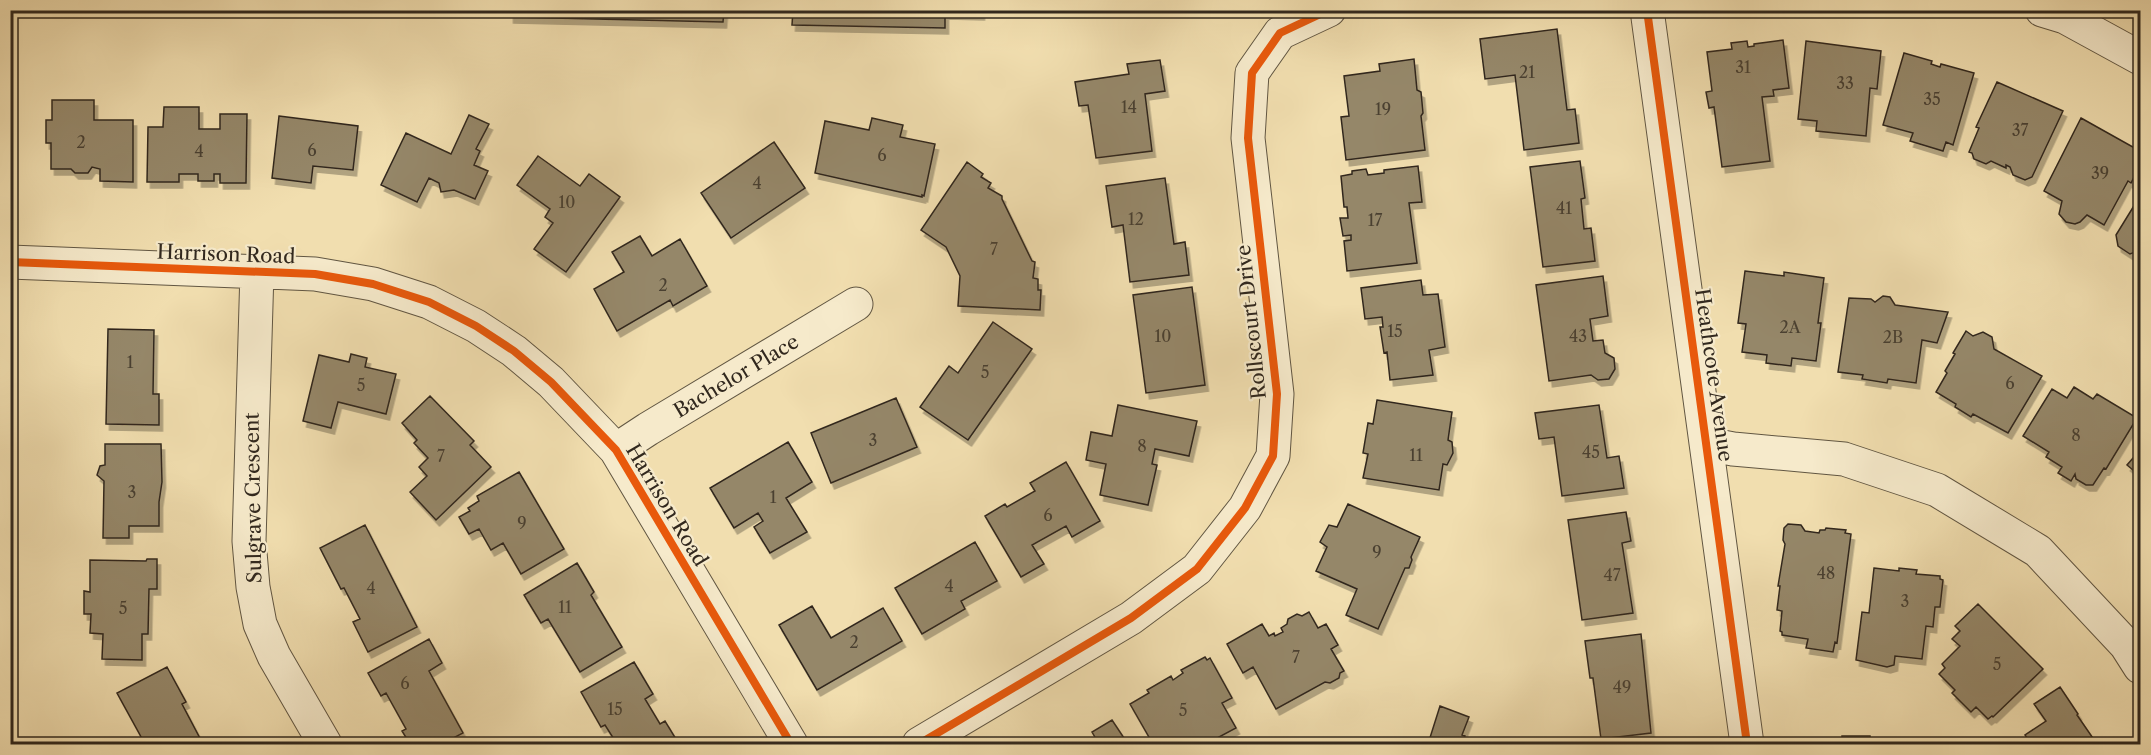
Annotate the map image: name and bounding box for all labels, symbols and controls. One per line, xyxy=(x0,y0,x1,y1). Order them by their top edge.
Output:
house number: 31 xyxy=(1735,57,1751,77)
house number: 21 xyxy=(1519,62,1535,82)
house number: 33 xyxy=(1836,73,1854,93)
house number: 35 xyxy=(1923,89,1941,109)
house number: 14 xyxy=(1121,97,1137,117)
house number: 19 xyxy=(1375,99,1391,119)
house number: 37 xyxy=(2012,120,2028,140)
house number: 2 xyxy=(76,132,86,152)
house number: 6 xyxy=(307,140,317,160)
house number: 4 xyxy=(194,141,204,161)
house number: 6 xyxy=(877,145,887,165)
house number: 39 xyxy=(2091,163,2109,183)
house number: 4 xyxy=(752,173,762,193)
house number: 10 xyxy=(559,192,575,212)
house number: 41 xyxy=(1556,198,1572,218)
house number: 12 xyxy=(1128,209,1144,229)
house number: 17 xyxy=(1368,210,1382,230)
house number: 7 xyxy=(990,239,998,259)
street label: Harrison Road xyxy=(156,240,296,268)
street label: Rollscourt Drive xyxy=(1231,244,1271,400)
house number: 2 xyxy=(658,275,668,295)
street label: Heathcote Avenue xyxy=(1690,287,1738,463)
house number: 2A xyxy=(1779,317,1802,337)
house number: 15 xyxy=(1387,321,1403,341)
house number: 10 xyxy=(1155,326,1171,346)
house number: 43 xyxy=(1569,326,1587,346)
house number: 2B xyxy=(1883,327,1903,347)
street label: Bachelor Place xyxy=(669,329,803,423)
house number: 1 xyxy=(127,352,134,372)
house number: 5 xyxy=(981,362,989,382)
house number: 6 xyxy=(2005,373,2015,393)
house number: 5 xyxy=(357,375,365,395)
street label: Sulgrave Crescent xyxy=(240,412,266,584)
house number: 8 xyxy=(2071,425,2081,445)
house number: 3 xyxy=(869,430,877,450)
house number: 8 xyxy=(1137,436,1147,456)
street label: Harrison Road xyxy=(621,439,713,571)
house number: 45 xyxy=(1582,442,1600,462)
house number: 11 xyxy=(1409,445,1423,465)
house number: 7 xyxy=(437,446,445,466)
house number: 3 xyxy=(128,482,136,502)
house number: 1 xyxy=(770,487,777,507)
house number: 6 xyxy=(1043,505,1053,525)
house number: 9 xyxy=(517,513,527,533)
house number: 9 xyxy=(1372,542,1382,562)
house number: 48 xyxy=(1817,563,1835,583)
house number: 47 xyxy=(1603,565,1621,585)
house number: 4 xyxy=(944,576,954,596)
house number: 4 xyxy=(366,578,376,598)
house number: 3 xyxy=(1901,591,1909,611)
house number: 11 xyxy=(558,597,572,617)
house number: 5 xyxy=(119,598,127,618)
house number: 2 xyxy=(849,632,859,652)
house number: 7 xyxy=(1292,647,1300,667)
house number: 5 xyxy=(1993,654,2001,674)
house number: 6 xyxy=(400,673,410,693)
house number: 49 xyxy=(1613,677,1631,697)
house number: 15 xyxy=(607,699,623,719)
house number: 5 xyxy=(1179,700,1187,720)

